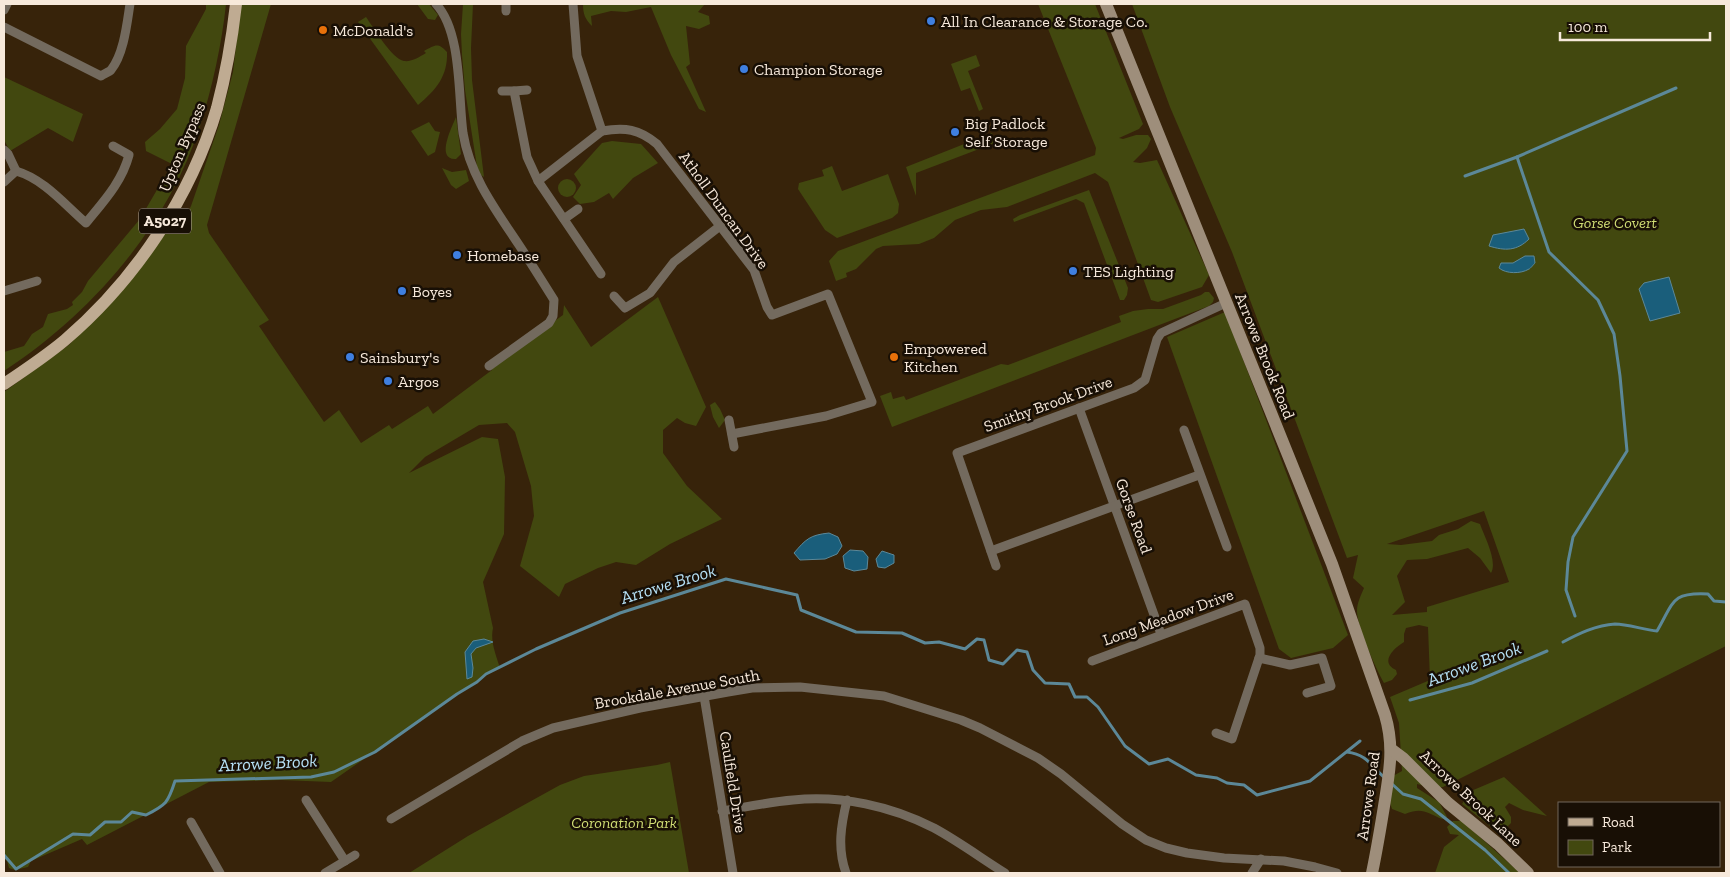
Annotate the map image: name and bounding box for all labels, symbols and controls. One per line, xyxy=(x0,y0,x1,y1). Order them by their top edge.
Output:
scale bar xyxy=(1560,10,1710,42)
place label: All In Clearance & Storage Co. xyxy=(941,12,1148,31)
marker: All In Clearance & Storage Co. xyxy=(925,15,937,27)
text: 100 m xyxy=(1568,18,1607,36)
place label: McDonald's xyxy=(333,21,413,40)
marker: McDonald's xyxy=(317,24,329,36)
place label: Champion Storage xyxy=(754,60,883,79)
marker: Champion Storage xyxy=(738,63,750,75)
street label: Upton Bypass xyxy=(155,99,209,195)
place label: Big Padlock Self Storage xyxy=(965,114,1047,151)
marker: Big Padlock Self Storage xyxy=(949,126,961,138)
street label: Atholl Duncan Drive xyxy=(675,148,773,272)
road number: A5027 xyxy=(139,208,191,234)
park label: Gorse Covert xyxy=(1573,213,1658,232)
place label: Homebase xyxy=(467,246,539,265)
marker: Homebase xyxy=(451,249,463,261)
place label: TES Lighting xyxy=(1083,262,1174,281)
marker: TES Lighting xyxy=(1067,265,1079,277)
place label: Boyes xyxy=(412,282,452,301)
marker: Boyes xyxy=(396,285,408,297)
street label: Arrowe Brook Road xyxy=(1231,290,1299,422)
place label: Empowered Kitchen xyxy=(904,339,987,376)
place label: Sainsbury's xyxy=(360,348,439,367)
marker: Sainsbury's xyxy=(344,351,356,363)
marker: Empowered Kitchen xyxy=(888,351,900,363)
place label: Argos xyxy=(398,372,439,391)
street label: Smithy Brook Drive xyxy=(981,372,1115,436)
marker: Argos xyxy=(382,375,394,387)
street label: Gorse Road xyxy=(1112,476,1156,556)
water label: Arrowe Brook xyxy=(617,559,718,609)
street label: Long Meadow Drive xyxy=(1100,585,1236,649)
water label: Arrowe Brook xyxy=(1423,637,1524,692)
street label: Brookdale Avenue South xyxy=(593,665,761,713)
street label: Caulfield Drive xyxy=(716,730,750,834)
street label: Arrowe Brook Lane xyxy=(1416,746,1526,850)
water label: Arrowe Brook xyxy=(217,749,318,777)
street label: Arrowe Road xyxy=(1352,750,1384,842)
legend xyxy=(1558,802,1720,867)
park label: Coronation Park xyxy=(571,813,677,832)
text: Road xyxy=(1602,813,1635,831)
text: Park xyxy=(1602,838,1632,856)

